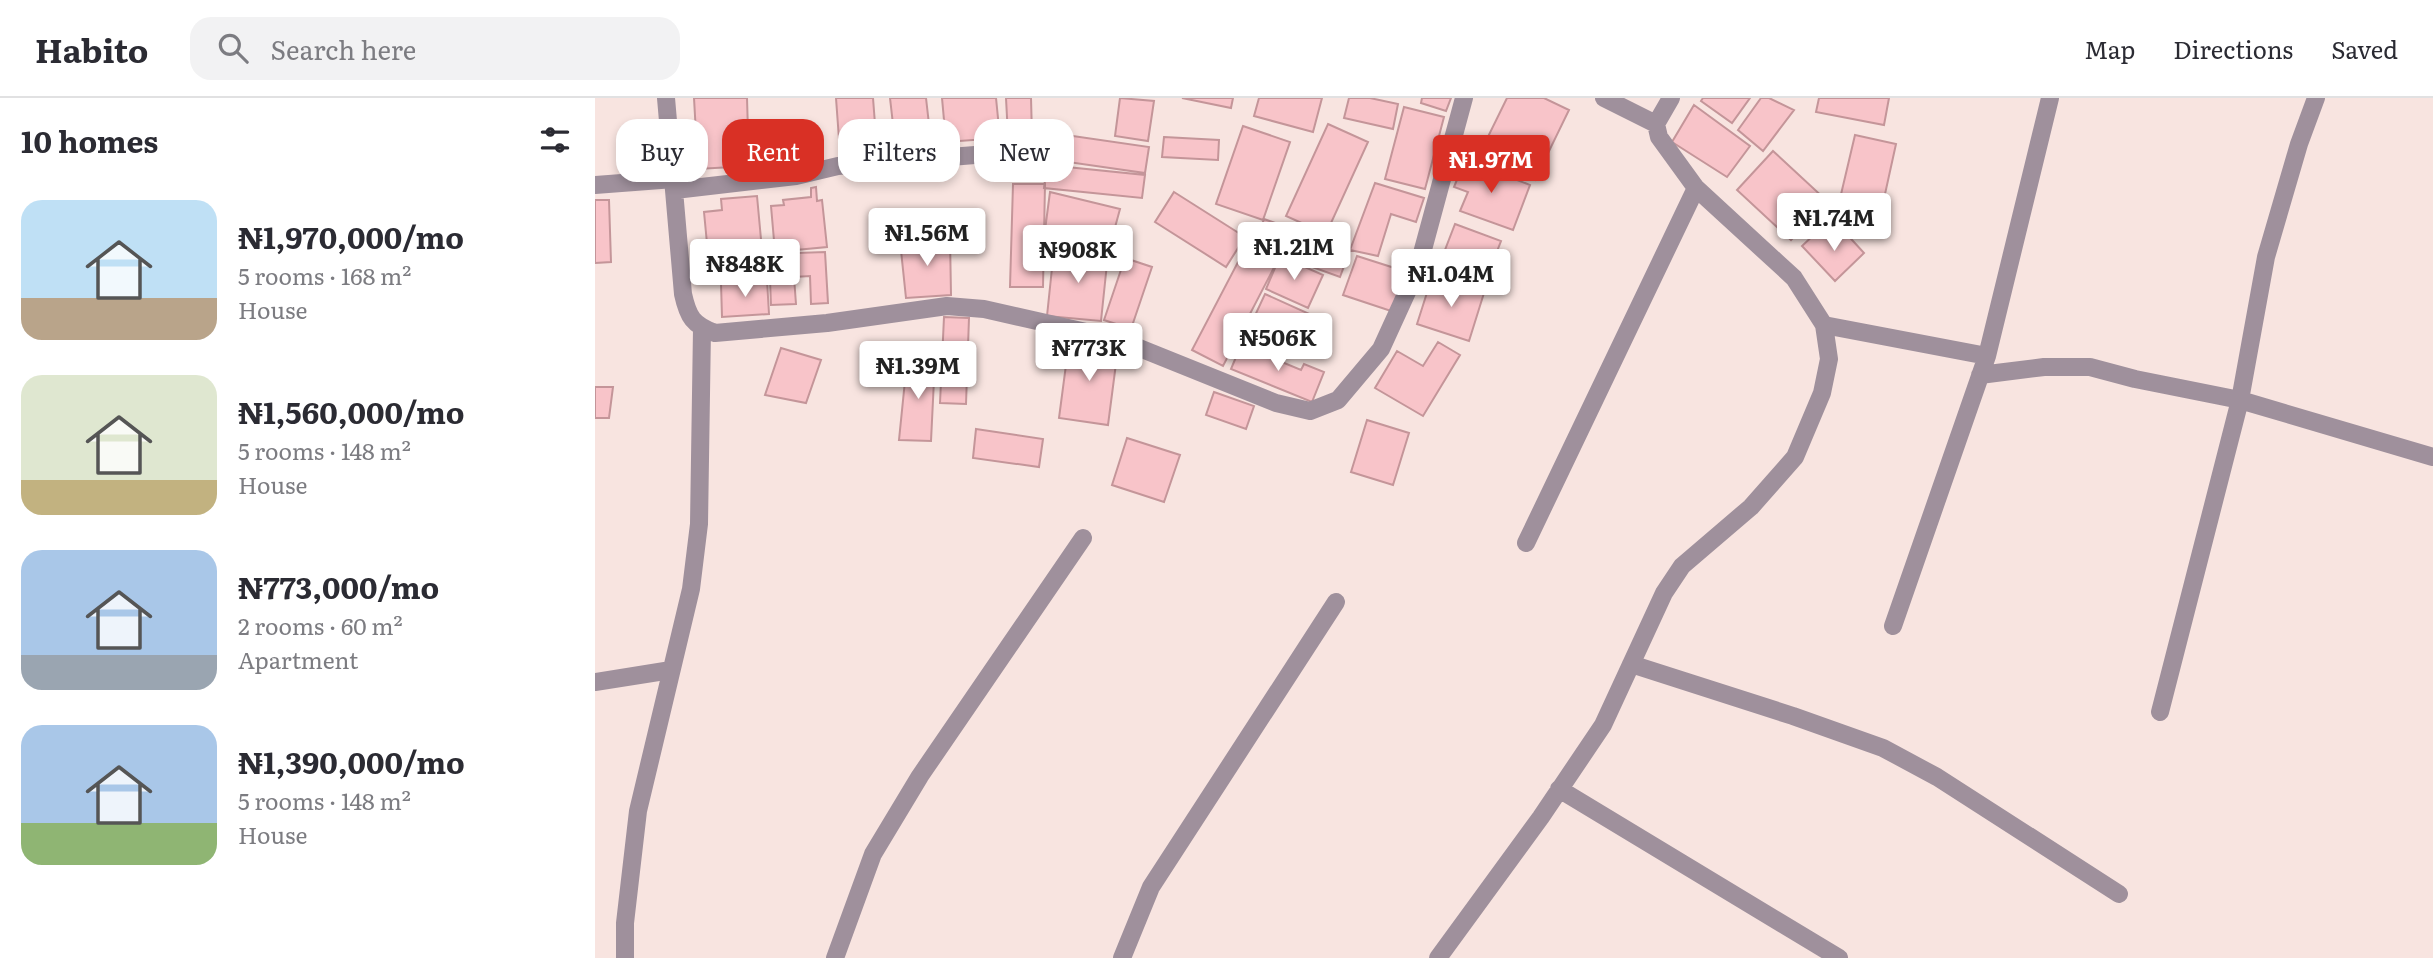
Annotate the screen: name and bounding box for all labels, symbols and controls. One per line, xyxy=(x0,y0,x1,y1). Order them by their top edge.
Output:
search box xyxy=(190,17,680,80)
text: Habito xyxy=(35,24,148,73)
icon: search xyxy=(214,29,252,67)
text: Search here xyxy=(270,29,416,68)
text: Map xyxy=(2084,31,2135,66)
text: Directions xyxy=(2173,31,2293,66)
text: Saved xyxy=(2331,31,2398,66)
text: 10 homes xyxy=(21,118,158,162)
chip: Buy xyxy=(616,119,708,182)
chip: Rent xyxy=(722,119,824,182)
chip: Filters xyxy=(838,119,960,182)
chip: New xyxy=(974,119,1074,182)
icon: filters xyxy=(536,121,574,159)
pin: ₦1.97M xyxy=(1434,136,1548,195)
text: ₦1.97M xyxy=(1449,141,1533,175)
pin: ₦1.74M xyxy=(1777,194,1891,253)
text: ₦1.74M xyxy=(1793,199,1875,233)
pin: ₦1.56M xyxy=(870,208,984,268)
text: ₦1,970,000/mo xyxy=(238,214,464,258)
text: ₦1.56M xyxy=(884,214,970,248)
pin: ₦1.21M xyxy=(1237,222,1351,282)
pin: ₦908K xyxy=(1029,226,1127,285)
icon: home xyxy=(77,228,161,312)
text: ₦1.21M xyxy=(1254,228,1334,262)
text: ₦908K xyxy=(1039,231,1117,265)
pin: ₦848K xyxy=(696,240,794,299)
text: ₦848K xyxy=(706,245,784,279)
pin: ₦1.04M xyxy=(1394,250,1508,309)
text: ₦1.04M xyxy=(1407,255,1495,289)
text: 5 rooms · 168 m² xyxy=(238,258,411,292)
text: House xyxy=(238,292,307,326)
pin: ₦506K xyxy=(1229,314,1327,373)
text: ₦506K xyxy=(1239,319,1317,353)
pin: ₦773K xyxy=(1040,324,1138,383)
text: ₦773K xyxy=(1051,329,1127,363)
pin: ₦1.39M xyxy=(861,342,975,401)
text: ₦1.39M xyxy=(875,347,961,381)
text: ₦1,560,000/mo xyxy=(238,389,465,433)
icon: home xyxy=(77,403,161,487)
text: 5 rooms · 148 m² xyxy=(238,433,411,467)
text: House xyxy=(238,467,307,501)
text: ₦773,000/mo xyxy=(238,564,439,608)
icon: home xyxy=(77,578,161,662)
text: 2 rooms · 60 m² xyxy=(238,608,403,642)
text: Apartment xyxy=(238,642,358,676)
text: ₦1,390,000/mo xyxy=(238,739,465,783)
icon: home xyxy=(77,753,161,837)
text: 5 rooms · 148 m² xyxy=(238,783,411,817)
text: House xyxy=(238,817,307,851)

